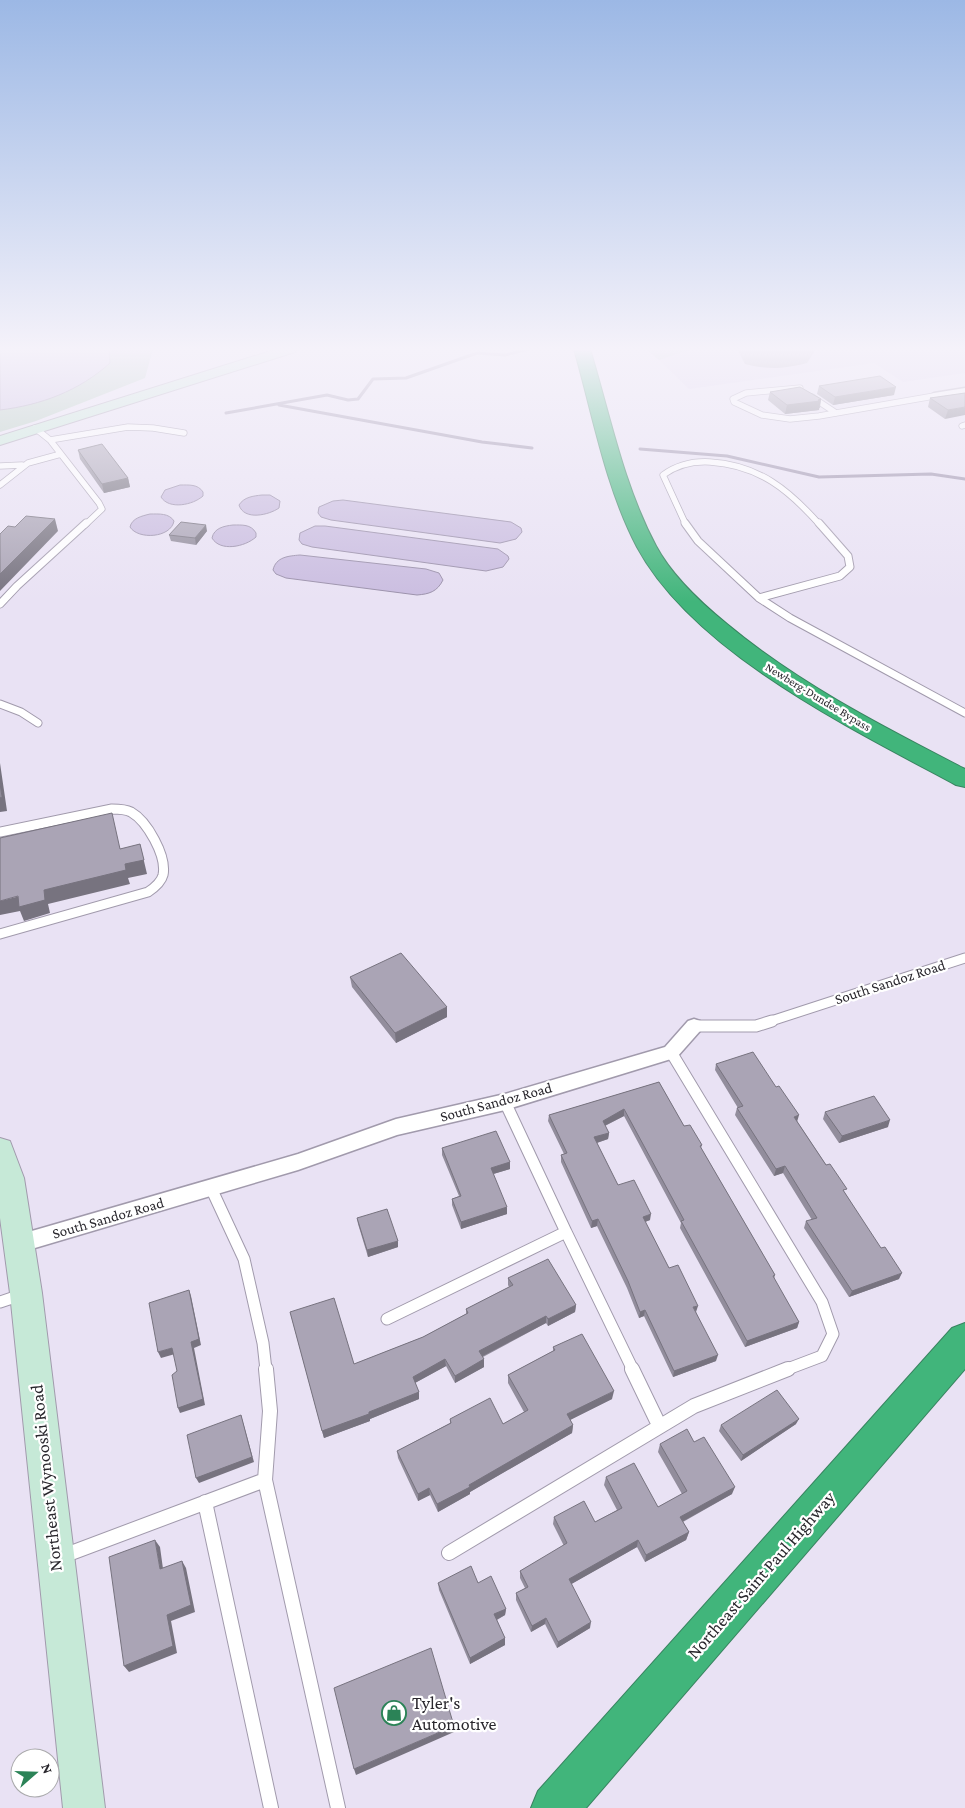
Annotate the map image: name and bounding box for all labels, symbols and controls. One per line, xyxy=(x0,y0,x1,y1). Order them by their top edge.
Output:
street label: Newberg-Dundee Bypass xyxy=(763,660,874,734)
street label: South Sandoz Road xyxy=(833,957,947,1007)
street label: South Sandoz Road xyxy=(438,1079,554,1125)
street label: South Sandoz Road xyxy=(50,1194,166,1242)
street label: Northeast Wynooski Road xyxy=(26,1383,66,1572)
street label: Northeast Saint Paul Highway xyxy=(683,1487,840,1663)
place label: Tyler's Automotive xyxy=(412,1693,497,1734)
shop icon: Tyler's Automotive xyxy=(381,1700,407,1726)
north arrow xyxy=(10,1748,60,1798)
text: N xyxy=(38,1761,57,1776)

